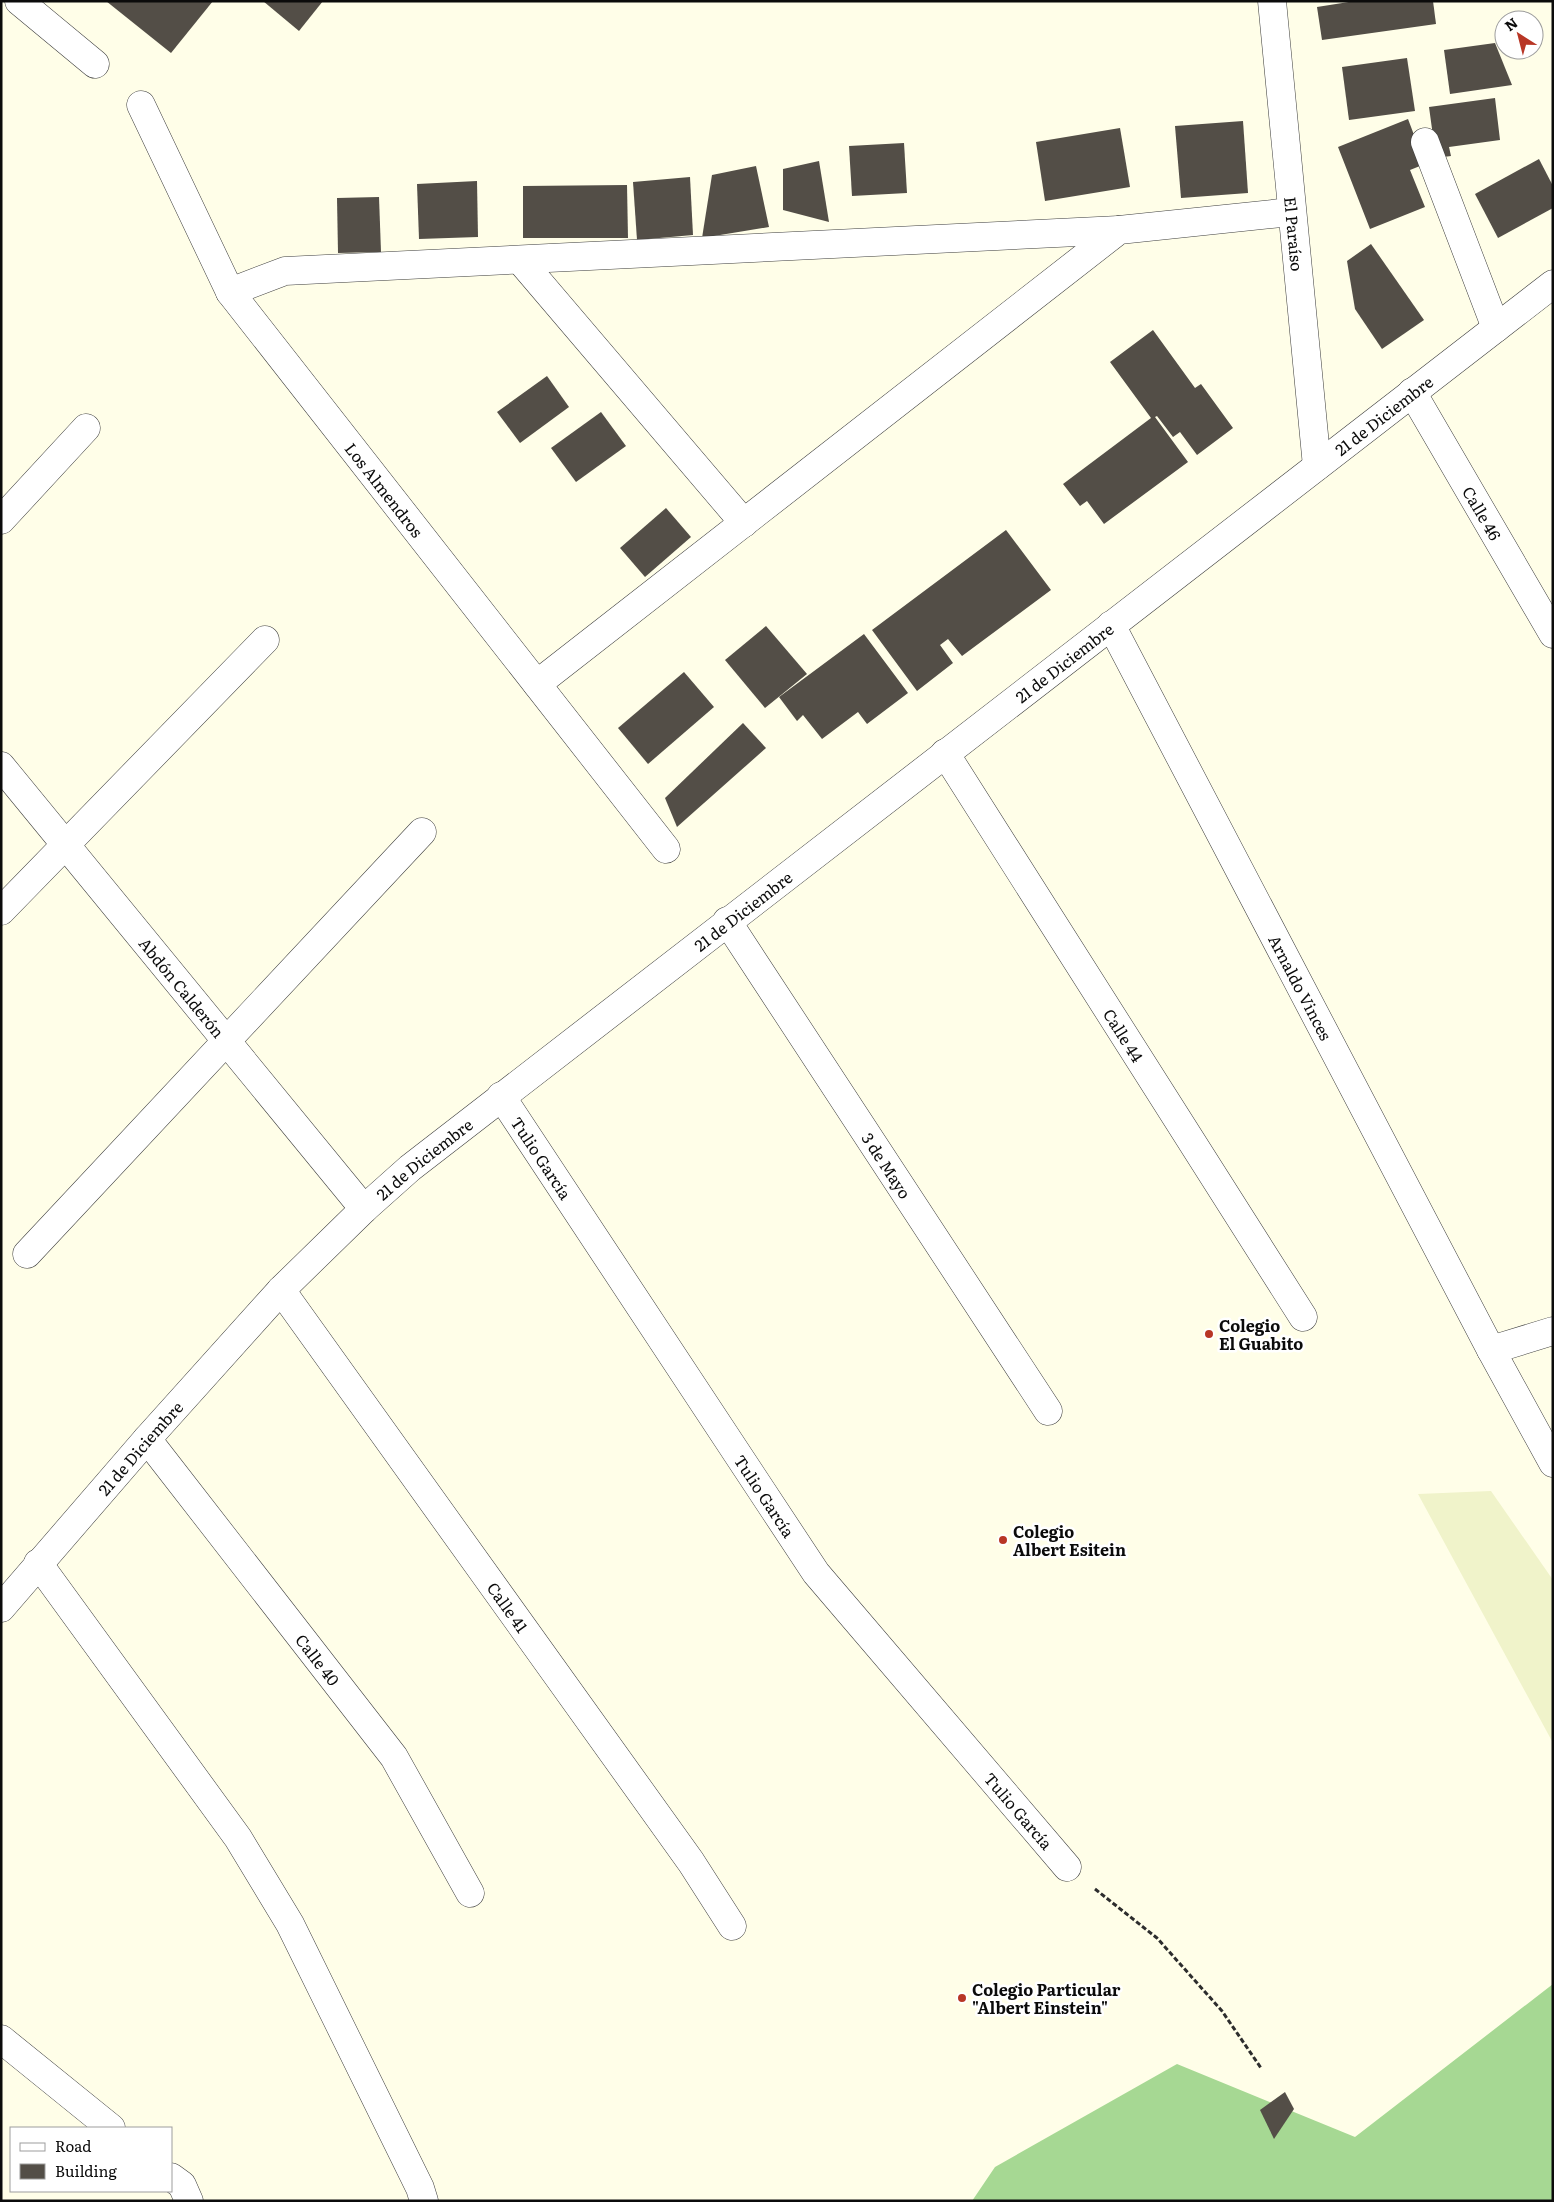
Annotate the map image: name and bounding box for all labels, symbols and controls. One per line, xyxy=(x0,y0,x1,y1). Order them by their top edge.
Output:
north arrow xyxy=(1494,10,1544,60)
text: N xyxy=(1500,12,1522,35)
street label: El Paraíso xyxy=(1279,195,1310,272)
street label: 21 de Diciembre xyxy=(1329,369,1438,461)
street label: Los Almendros xyxy=(340,437,429,542)
street label: Calle 46 xyxy=(1457,481,1508,545)
street label: 21 de Diciembre xyxy=(1010,617,1118,708)
street label: 21 de Diciembre xyxy=(689,865,797,956)
street label: Arnaldo Vinces xyxy=(1263,930,1339,1044)
street label: Abdón Calderón xyxy=(134,932,231,1043)
street label: Calle 44 xyxy=(1098,1003,1150,1067)
street label: 21 de Diciembre xyxy=(370,1112,477,1205)
street label: Tulio García xyxy=(506,1112,578,1204)
street label: 3 de Mayo xyxy=(856,1127,918,1203)
place label: Colegio El Guabito xyxy=(1219,1313,1303,1355)
marker: Colegio El Guabito xyxy=(1203,1328,1215,1340)
street label: 21 de Diciembre xyxy=(92,1395,188,1500)
street label: Tulio García xyxy=(729,1450,801,1542)
place label: Colegio Albert Esitein xyxy=(1013,1519,1126,1561)
marker: Colegio Albert Esitein xyxy=(997,1534,1009,1546)
street label: Calle 41 xyxy=(482,1577,535,1638)
street label: Calle 40 xyxy=(290,1628,346,1690)
street label: Tulio García xyxy=(979,1767,1059,1855)
place label: Colegio Particular "Albert Einstein" xyxy=(972,1977,1121,2019)
marker: Colegio Particular "Albert Einstein" xyxy=(956,1992,968,2004)
legend xyxy=(10,2127,172,2192)
text: Road xyxy=(55,2134,91,2157)
text: Building xyxy=(55,2159,117,2182)

